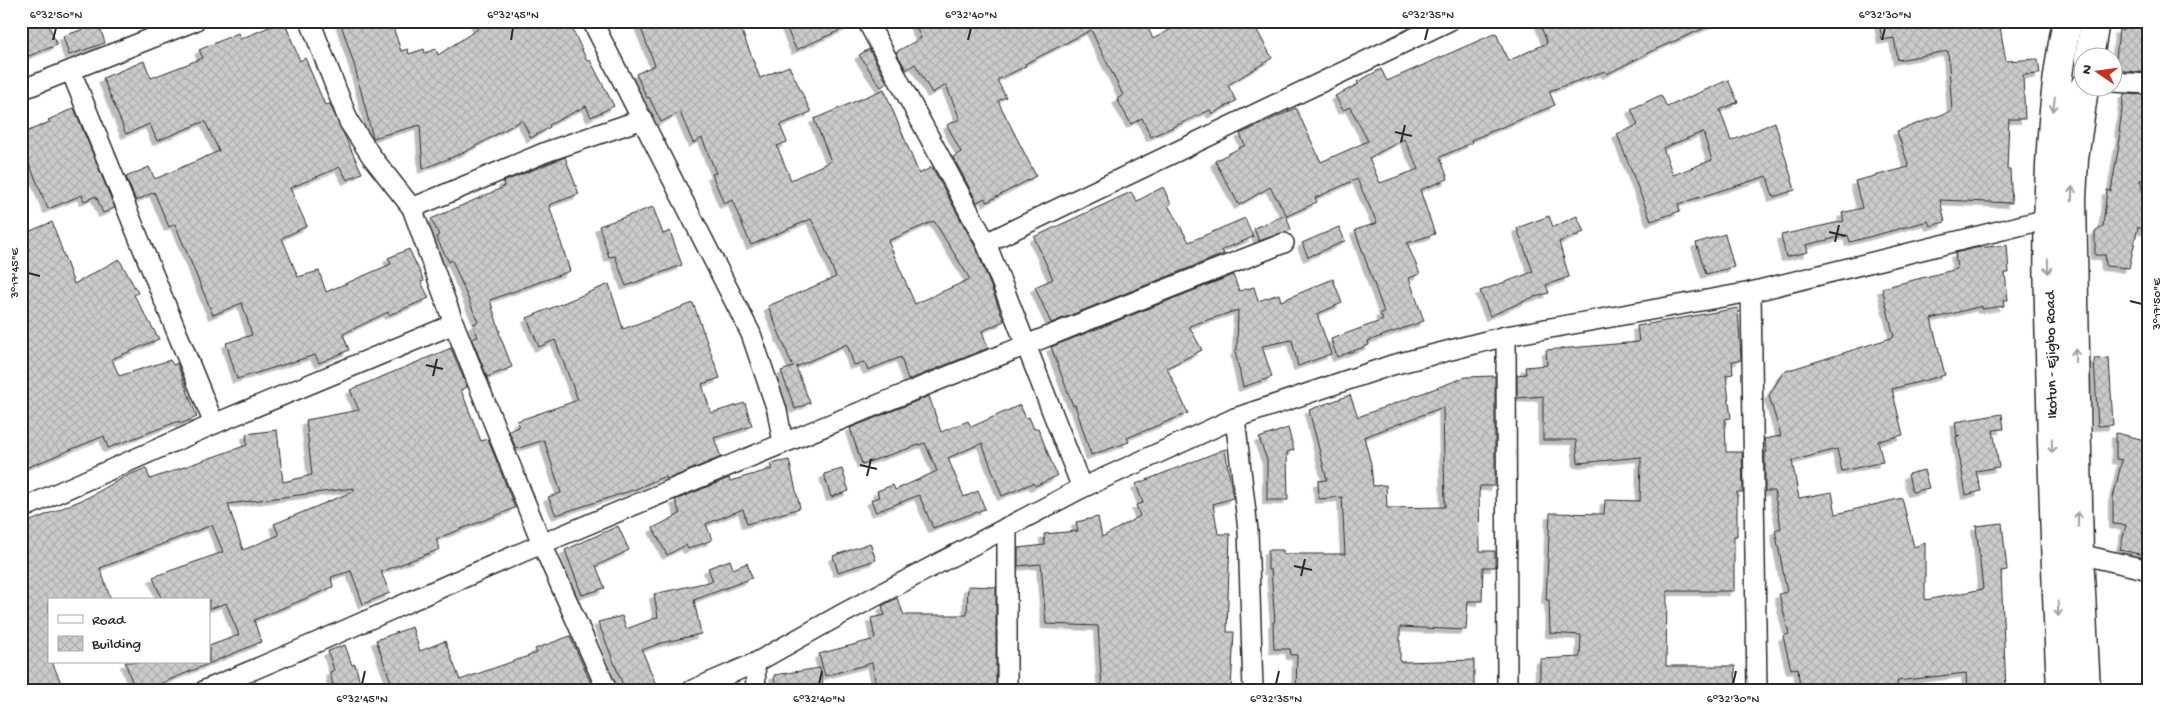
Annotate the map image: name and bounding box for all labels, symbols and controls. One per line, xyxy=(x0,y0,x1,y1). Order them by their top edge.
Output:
text: 6°32'50"N xyxy=(30,9,82,23)
text: 6°32'45"N xyxy=(487,9,539,23)
text: 6°32'40"N xyxy=(945,9,997,23)
text: 6°32'35"N xyxy=(1402,9,1454,23)
text: 6°32'30"N xyxy=(1859,9,1911,23)
north arrow xyxy=(2072,48,2122,98)
text: N xyxy=(2078,63,2097,76)
one-way arrow xyxy=(2049,96,2059,112)
one-way arrow xyxy=(2067,186,2077,202)
text: 3°17'45"E xyxy=(9,247,23,299)
one-way arrow xyxy=(2043,258,2053,274)
text: 3°17'50"E xyxy=(2151,278,2165,331)
street label: Ikotun - Ejigbo Road xyxy=(2042,290,2062,419)
one-way arrow xyxy=(2070,348,2080,364)
one-way arrow xyxy=(2047,438,2057,454)
one-way arrow xyxy=(2074,511,2083,527)
legend xyxy=(48,598,210,664)
one-way arrow xyxy=(2053,600,2062,616)
text: Road xyxy=(92,612,126,630)
text: Building xyxy=(91,636,141,654)
text: 6°32'45"N xyxy=(336,693,388,707)
text: 6°32'40"N xyxy=(793,693,845,707)
text: 6°32'35"N xyxy=(1250,693,1302,707)
text: 6°32'30"N xyxy=(1707,693,1759,707)

